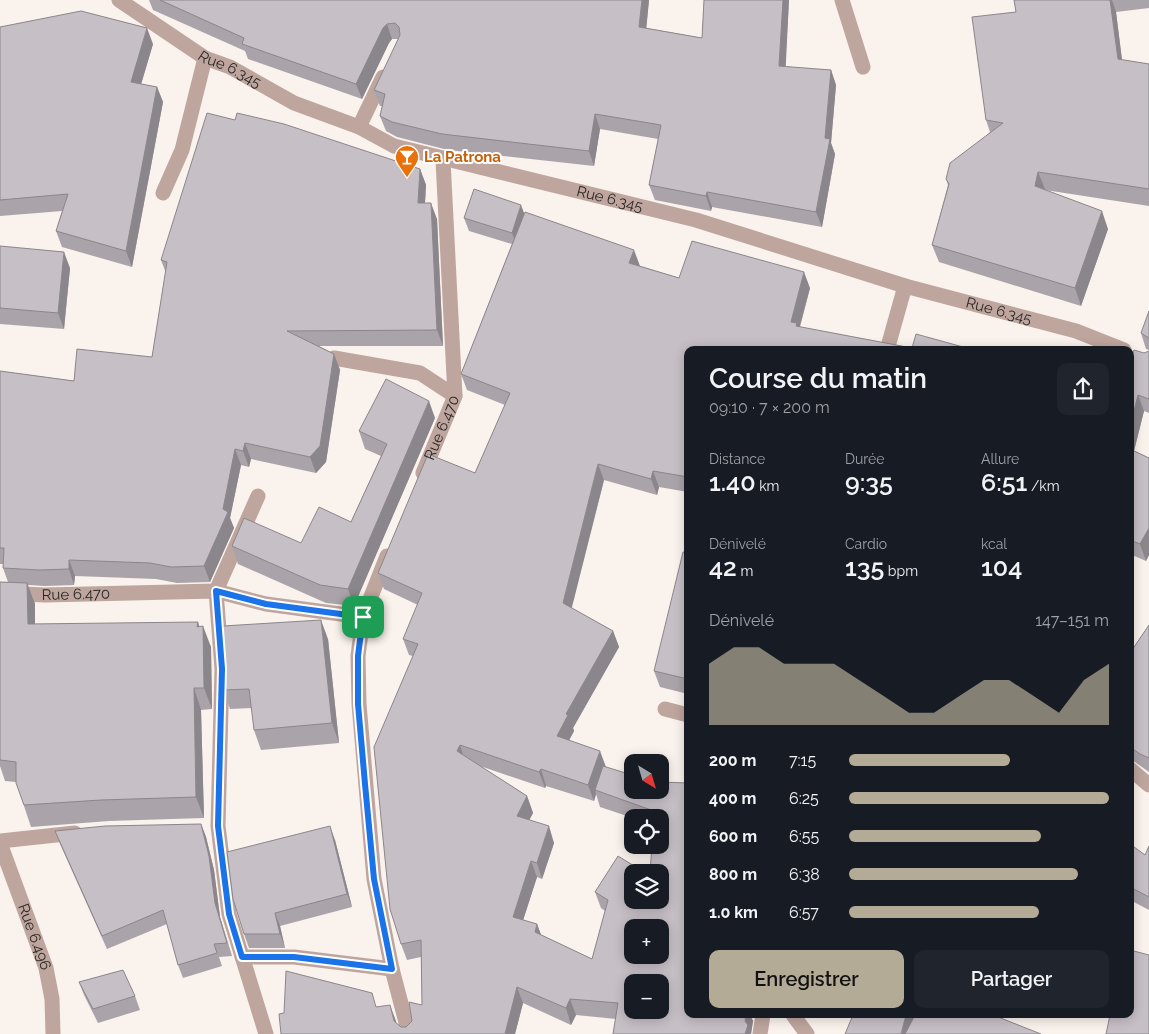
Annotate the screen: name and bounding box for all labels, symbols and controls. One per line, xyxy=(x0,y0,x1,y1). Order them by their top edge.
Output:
street label: Rue 6.345 xyxy=(195,47,264,92)
bar icon: La Patrona xyxy=(394,144,420,178)
place label: La Patrona xyxy=(424,148,501,166)
street label: Rue 6.345 xyxy=(575,182,645,216)
street label: Rue 6.345 xyxy=(964,293,1034,328)
text: Course du matin xyxy=(709,362,927,395)
button: share xyxy=(1057,363,1109,415)
street label: Rue 6.470 xyxy=(420,393,463,463)
text: 09:10 · 7 × 200 m xyxy=(709,398,830,417)
text: Distance xyxy=(709,451,765,467)
text: Durée xyxy=(845,451,884,467)
text: Allure xyxy=(981,451,1019,467)
text: 1.40 xyxy=(709,467,756,497)
text: 9:35 xyxy=(845,467,893,497)
text: 6:51 xyxy=(981,467,1027,497)
text: km xyxy=(756,478,779,494)
text: /km xyxy=(1027,478,1060,494)
text: Dénivelé xyxy=(709,536,766,552)
text: Cardio xyxy=(845,536,887,552)
text: kcal xyxy=(981,536,1007,552)
text: 42 xyxy=(709,552,737,582)
text: 135 xyxy=(845,552,884,582)
text: 104 xyxy=(981,552,1022,582)
text: m xyxy=(737,563,753,579)
text: bpm xyxy=(884,563,918,579)
street label: Rue 6.470 xyxy=(42,584,110,604)
pin xyxy=(342,596,384,638)
icon: arrive xyxy=(349,603,377,631)
text: Dénivelé xyxy=(709,611,774,630)
text: 147–151 m xyxy=(1035,611,1109,630)
text: 200 m xyxy=(709,751,756,770)
text: 7:15 xyxy=(789,751,816,770)
north arrow xyxy=(624,754,669,799)
map controls xyxy=(624,754,669,1019)
text: 400 m xyxy=(709,789,757,808)
text: 6:25 xyxy=(789,789,819,808)
button: locate xyxy=(624,809,669,854)
text: 600 m xyxy=(709,827,757,846)
text: 6:55 xyxy=(789,827,819,846)
button: layers xyxy=(624,864,669,909)
text: 800 m xyxy=(709,865,757,884)
text: 6:38 xyxy=(789,865,820,884)
street label: Rue 6.496 xyxy=(14,901,55,972)
text: 1.0 km xyxy=(709,903,758,922)
text: 6:57 xyxy=(789,903,819,922)
button: + xyxy=(624,919,669,964)
button: Enregistrer xyxy=(709,950,904,1008)
button: Partager xyxy=(914,950,1109,1008)
button: − xyxy=(624,974,669,1019)

